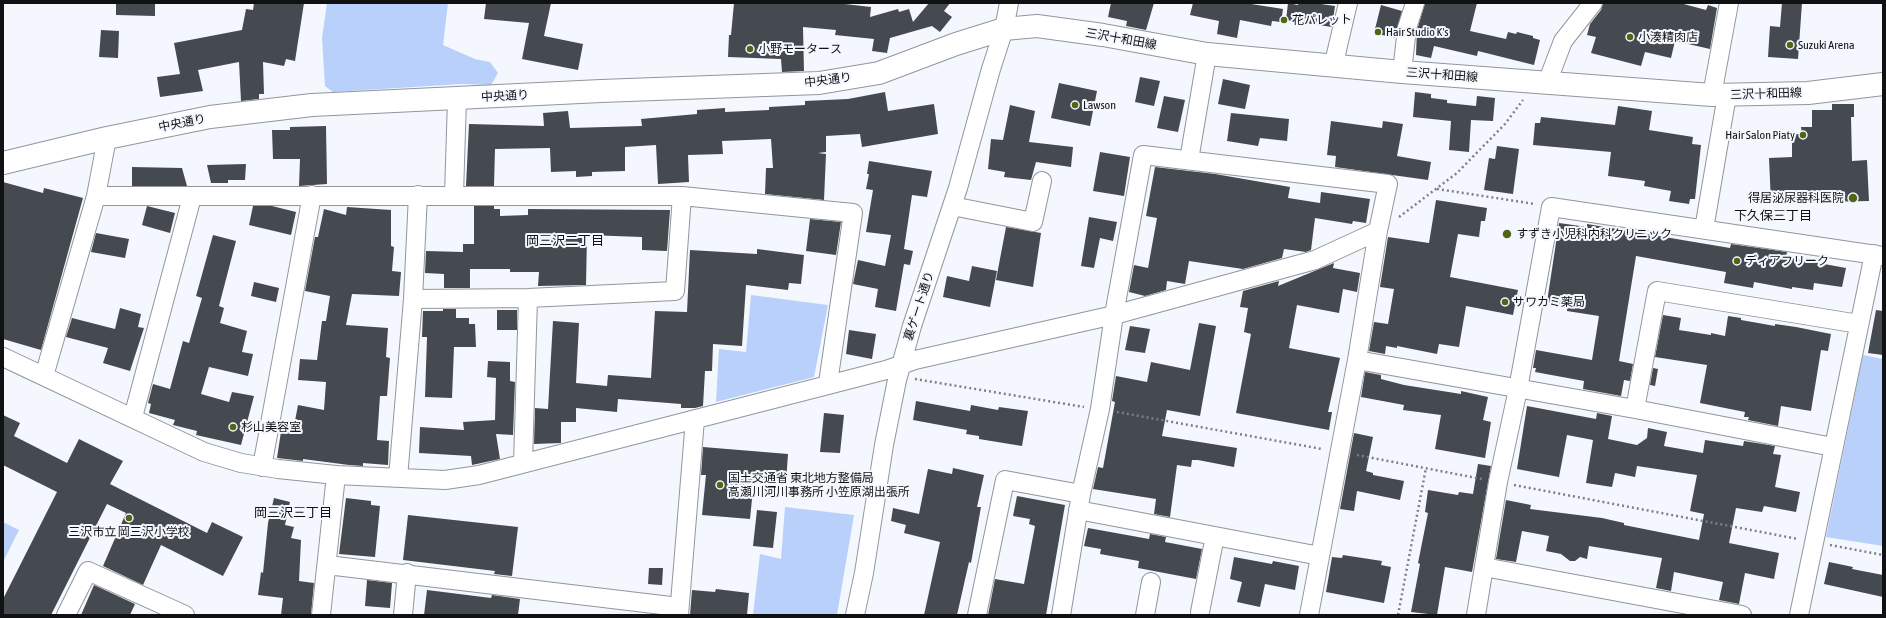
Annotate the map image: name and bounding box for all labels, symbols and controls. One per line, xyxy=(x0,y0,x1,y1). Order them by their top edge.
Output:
place label: 花パレット xyxy=(1292,13,1352,27)
marker: 花パレット xyxy=(1279,15,1289,25)
place label: Hair Studio K's xyxy=(1386,25,1449,39)
street label: 三沢十和田線 xyxy=(1084,26,1158,52)
marker: Hair Studio K's xyxy=(1373,27,1383,37)
place label: 小湊精肉店 xyxy=(1638,30,1698,44)
marker: 小湊精肉店 xyxy=(1625,32,1635,42)
place label: Suzuki Arena xyxy=(1798,38,1855,52)
marker: Suzuki Arena xyxy=(1785,40,1795,50)
place label: 小野モータース xyxy=(758,42,842,56)
marker: 小野モータース xyxy=(745,44,755,54)
street label: 三沢十和田線 xyxy=(1406,65,1478,85)
street label: 中央通り xyxy=(803,70,853,90)
street label: 三沢十和田線 xyxy=(1730,86,1802,102)
street label: 中央通り xyxy=(481,88,529,104)
place label: Lawson xyxy=(1083,98,1116,112)
marker: Lawson xyxy=(1070,100,1080,110)
street label: 中央通り xyxy=(157,111,207,135)
place label: Hair Salon Piaty xyxy=(1725,128,1795,142)
marker: Hair Salon Piaty xyxy=(1798,130,1808,140)
place label: 得居泌尿器科医院 xyxy=(1748,191,1844,205)
marker: 得居泌尿器科医院 xyxy=(1847,192,1859,204)
district label: 下久保三丁目 xyxy=(1734,208,1812,224)
place label: すずき小児科内科クリニック xyxy=(1516,227,1672,241)
marker: すずき小児科内科クリニック xyxy=(1501,228,1513,240)
district label: 岡三沢二丁目 xyxy=(526,233,604,249)
place label: ディアフリーク xyxy=(1745,254,1829,268)
marker: ディアフリーク xyxy=(1732,256,1742,266)
street label: 裏ゲート通り xyxy=(901,270,937,342)
place label: サワカミ薬局 xyxy=(1513,295,1585,309)
marker: サワカミ薬局 xyxy=(1500,297,1510,307)
place label: 杉山美容室 xyxy=(241,420,301,434)
marker: 杉山美容室 xyxy=(228,422,238,432)
place label: 国土交通省 東北地方整備局 高瀬川河川事務所 小笠原湖出張所 xyxy=(728,471,910,499)
marker: 国土交通省 東北地方整備局 高瀬川河川事務所 小笠原湖出張所 xyxy=(715,480,725,490)
district label: 岡三沢三丁目 xyxy=(254,505,332,521)
marker: 三沢市立 岡三沢小学校 xyxy=(124,513,134,523)
place label: 三沢市立 岡三沢小学校 xyxy=(68,525,190,539)

